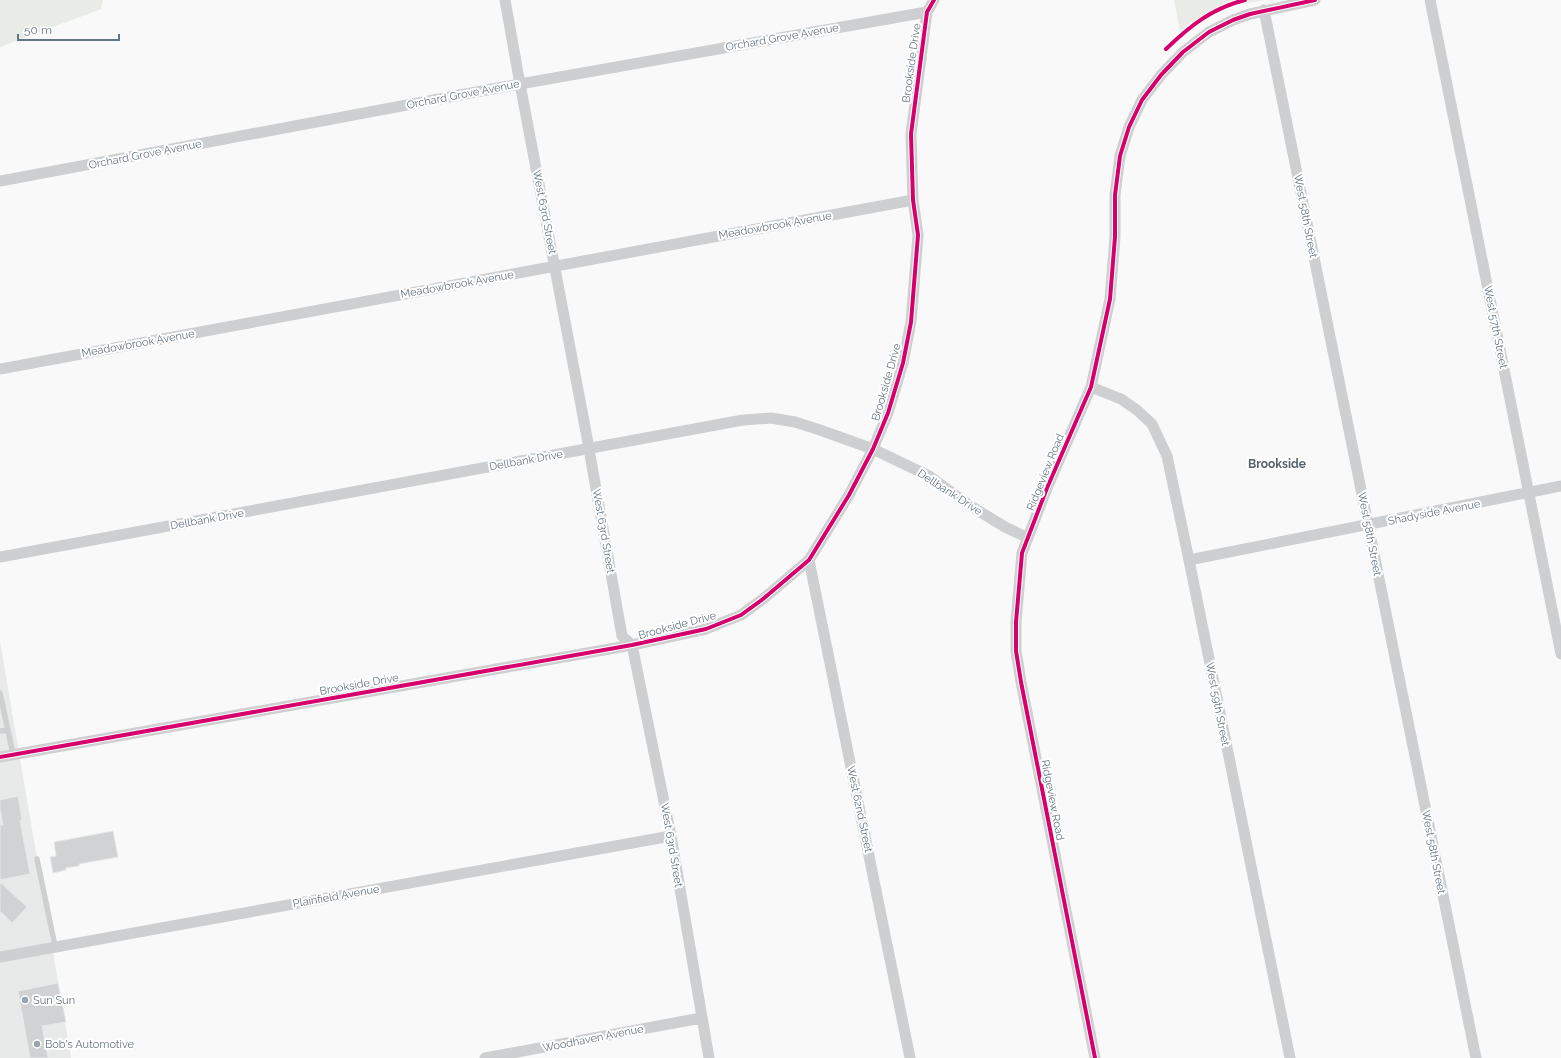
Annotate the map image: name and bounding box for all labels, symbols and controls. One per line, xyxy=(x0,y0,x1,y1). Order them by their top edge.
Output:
scale bar xyxy=(18,16,119,42)
street label: Orchard Grove Avenue xyxy=(724,21,840,54)
street label: Brookside Drive xyxy=(899,22,924,104)
text: 50 m xyxy=(24,23,52,37)
street label: Orchard Grove Avenue xyxy=(406,77,521,112)
street label: Orchard Grove Avenue xyxy=(88,137,203,172)
street label: West 63rd Street xyxy=(530,169,559,256)
street label: West 58th Street xyxy=(1291,173,1320,259)
street label: Meadowbrook Avenue xyxy=(718,209,833,242)
street label: Meadowbrook Avenue xyxy=(400,268,515,301)
street label: West 57th Street xyxy=(1481,284,1510,370)
street label: Meadowbrook Avenue xyxy=(81,327,196,360)
street label: Brookside Drive xyxy=(869,341,904,422)
street label: Ridgeview Road xyxy=(1024,432,1067,513)
street label: Dellbank Drive xyxy=(488,448,564,473)
district label: Brookside xyxy=(1248,457,1306,471)
street label: Dellbank Drive xyxy=(915,467,985,518)
street label: West 63rd Street xyxy=(590,488,617,575)
street label: West 58th Street xyxy=(1355,491,1384,577)
street label: Shadyside Avenue xyxy=(1387,497,1482,528)
street label: Dellbank Drive xyxy=(169,507,245,532)
street label: Brookside Drive xyxy=(637,609,718,642)
street label: West 59th Street xyxy=(1203,661,1232,747)
street label: Brookside Drive xyxy=(319,671,400,698)
street label: Ridgeview Road xyxy=(1038,759,1067,842)
street label: West 62nd Street xyxy=(844,765,875,854)
street label: West 63rd Street xyxy=(658,802,685,889)
street label: West 58th Street xyxy=(1419,809,1448,895)
street label: Plainfield Avenue xyxy=(292,882,381,910)
place label: Sun Sun xyxy=(33,994,75,1007)
marker: Sun Sun xyxy=(20,995,30,1005)
street label: Woodhaven Avenue xyxy=(542,1022,645,1055)
place label: Bob's Automotive xyxy=(45,1038,135,1051)
marker: Bob's Automotive xyxy=(32,1039,42,1049)

